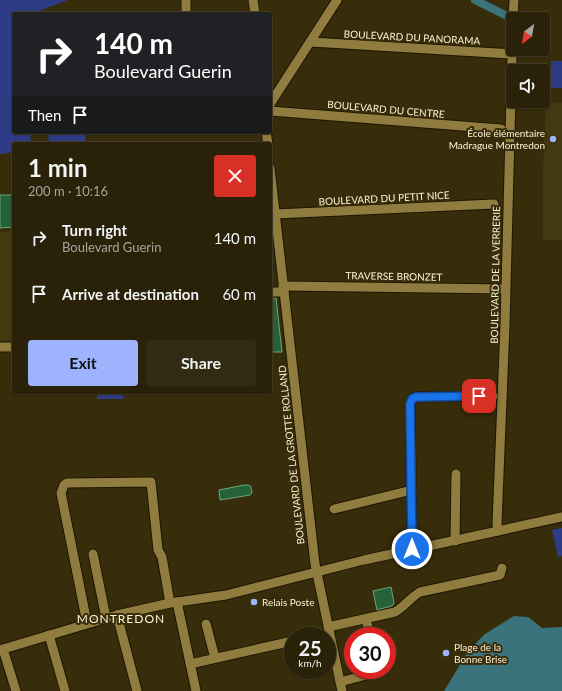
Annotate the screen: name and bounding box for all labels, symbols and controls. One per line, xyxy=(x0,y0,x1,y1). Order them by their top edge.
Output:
north arrow xyxy=(506,12,550,56)
map controls xyxy=(506,12,550,108)
text: 140 m xyxy=(94,26,173,60)
street label: BOULEVARD DU PANORAMA xyxy=(343,27,481,47)
icon: right xyxy=(28,28,80,80)
text: Boulevard Guerin xyxy=(94,60,232,82)
button: sound xyxy=(506,64,550,108)
street label: BOULEVARD DU CENTRE xyxy=(327,98,445,120)
icon: arrive xyxy=(69,104,91,126)
text: Then xyxy=(28,106,61,124)
place label: École élémentaire Madrague Montredon xyxy=(449,127,545,151)
marker: École élémentaire Madrague Montredon xyxy=(548,134,558,144)
text: 1 min xyxy=(28,153,88,182)
button: close xyxy=(214,155,256,197)
text: 200 m · 10:16 xyxy=(28,183,108,199)
street label: BOULEVARD DU PETIT NICE xyxy=(318,189,450,207)
street label: BOULEVARD DE LA VERRERIE xyxy=(488,206,502,344)
text: Turn right xyxy=(62,221,127,239)
icon: right xyxy=(28,227,50,249)
text: 140 m xyxy=(214,229,256,247)
text: Boulevard Guerin xyxy=(62,239,161,255)
street label: TRAVERSE BRONZET xyxy=(345,269,443,283)
icon: arrive xyxy=(28,283,50,305)
text: Arrive at destination xyxy=(62,285,199,303)
text: 60 m xyxy=(222,285,256,303)
button: Exit xyxy=(28,340,138,386)
button: Share xyxy=(146,340,256,386)
street label: BOULEVARD DE LA GROTTE ROLLAND xyxy=(276,364,306,545)
pin xyxy=(462,379,496,413)
icon: arrive xyxy=(468,385,490,407)
position arrow xyxy=(391,528,433,570)
place label: Relais Poste xyxy=(262,596,314,608)
marker: Relais Poste xyxy=(249,597,259,607)
district label: MONTREDON xyxy=(77,611,165,626)
speed limit sign: 30 xyxy=(344,627,396,679)
text: 25 xyxy=(298,636,322,660)
place label: Plage de la Bonne Brise xyxy=(454,641,507,665)
marker: Plage de la Bonne Brise xyxy=(441,648,451,658)
text: km/h xyxy=(298,657,322,669)

